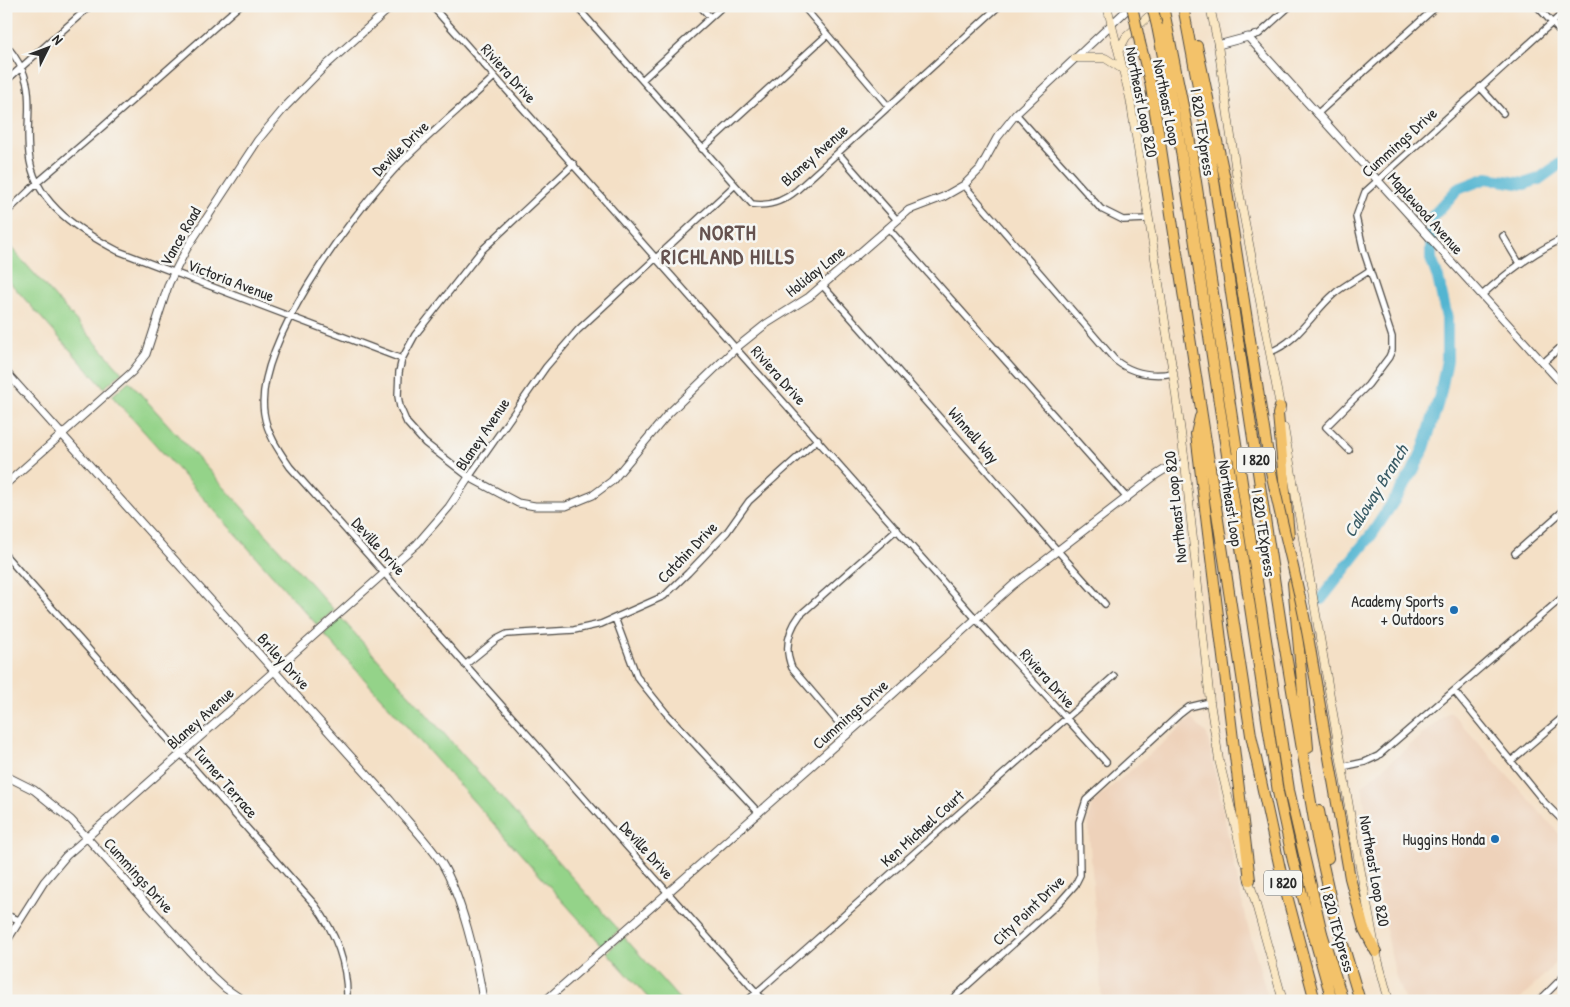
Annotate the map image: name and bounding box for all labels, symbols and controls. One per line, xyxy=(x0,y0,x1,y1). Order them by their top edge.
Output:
north arrow xyxy=(22,22,72,72)
text: N xyxy=(48,30,68,48)
street label: Riviera Drive xyxy=(476,38,542,108)
street label: Northeast Loop 820 xyxy=(1120,45,1164,159)
street label: Northeast Loop xyxy=(1148,57,1186,147)
street label: I 820 TEXpress xyxy=(1185,87,1221,177)
street label: Cummings Drive xyxy=(1356,102,1442,182)
street label: Deville Drive xyxy=(367,115,434,181)
street label: Blaney Avenue xyxy=(776,119,853,191)
street label: Maplewood Avenue xyxy=(1383,167,1469,259)
street label: Vance Road xyxy=(154,202,206,270)
district label: NORTH RICHLAND HILLS xyxy=(661,218,795,271)
street label: Holiday Lane xyxy=(781,240,850,302)
street label: Victoria Avenue xyxy=(185,253,278,307)
street label: Riviera Drive xyxy=(746,340,812,410)
street label: Blaney Avenue xyxy=(450,393,515,475)
street label: Winnell Way xyxy=(943,402,1005,468)
water label: Calloway Branch xyxy=(1337,438,1415,542)
road number: I 820 xyxy=(1237,448,1275,472)
street label: Northeast Loop 820 xyxy=(1158,450,1192,564)
street label: Northeast Loop xyxy=(1213,458,1249,548)
street label: I 820 TEXpress xyxy=(1246,488,1282,578)
street label: Deville Drive xyxy=(347,512,411,580)
street label: Catchin Drive xyxy=(652,516,722,588)
place label: Academy Sports + Outdoors xyxy=(1351,590,1444,630)
marker: Academy Sports + Outdoors xyxy=(1448,604,1460,616)
street label: Briley Drive xyxy=(253,628,316,694)
street label: Riviera Drive xyxy=(1015,643,1081,713)
street label: Cummings Drive xyxy=(807,674,893,754)
street label: Blaney Avenue xyxy=(162,682,239,754)
street label: Turner Terrace xyxy=(189,741,264,823)
street label: Ken Michael Court xyxy=(875,784,969,871)
street label: Northeast Loop 820 xyxy=(1354,814,1396,928)
street label: Deville Drive xyxy=(615,816,679,884)
place label: Huggins Honda xyxy=(1403,828,1485,850)
street label: Cummings Drive xyxy=(99,832,179,918)
marker: Huggins Honda xyxy=(1489,833,1501,845)
street label: City Point Drive xyxy=(987,870,1069,950)
road number: I 820 xyxy=(1264,870,1302,896)
street label: I 820 TEXpress xyxy=(1315,883,1361,975)

